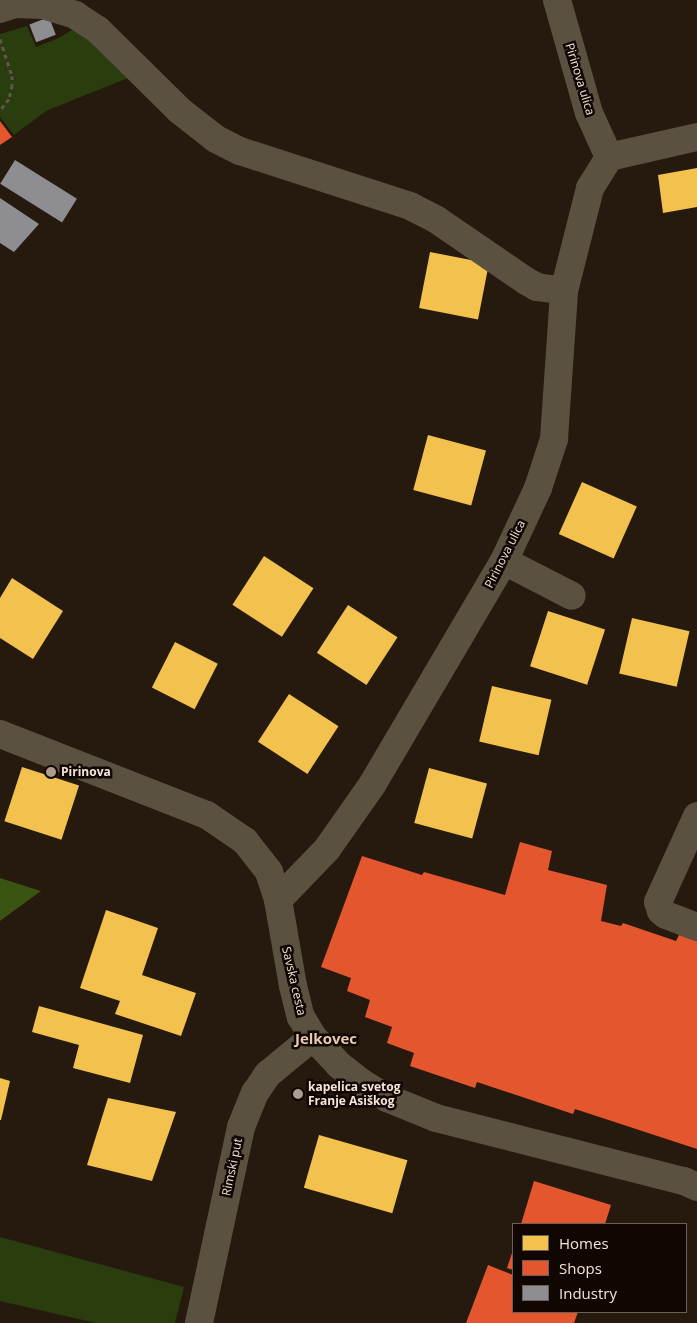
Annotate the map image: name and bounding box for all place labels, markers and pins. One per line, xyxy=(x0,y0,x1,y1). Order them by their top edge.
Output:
place label: Pirinova xyxy=(61,765,111,779)
marker: Pirinova xyxy=(45,766,57,778)
place label: kapelica svetog Franje Asiškog xyxy=(308,1080,401,1108)
marker: kapelica svetog Franje Asiškog xyxy=(292,1088,304,1100)

